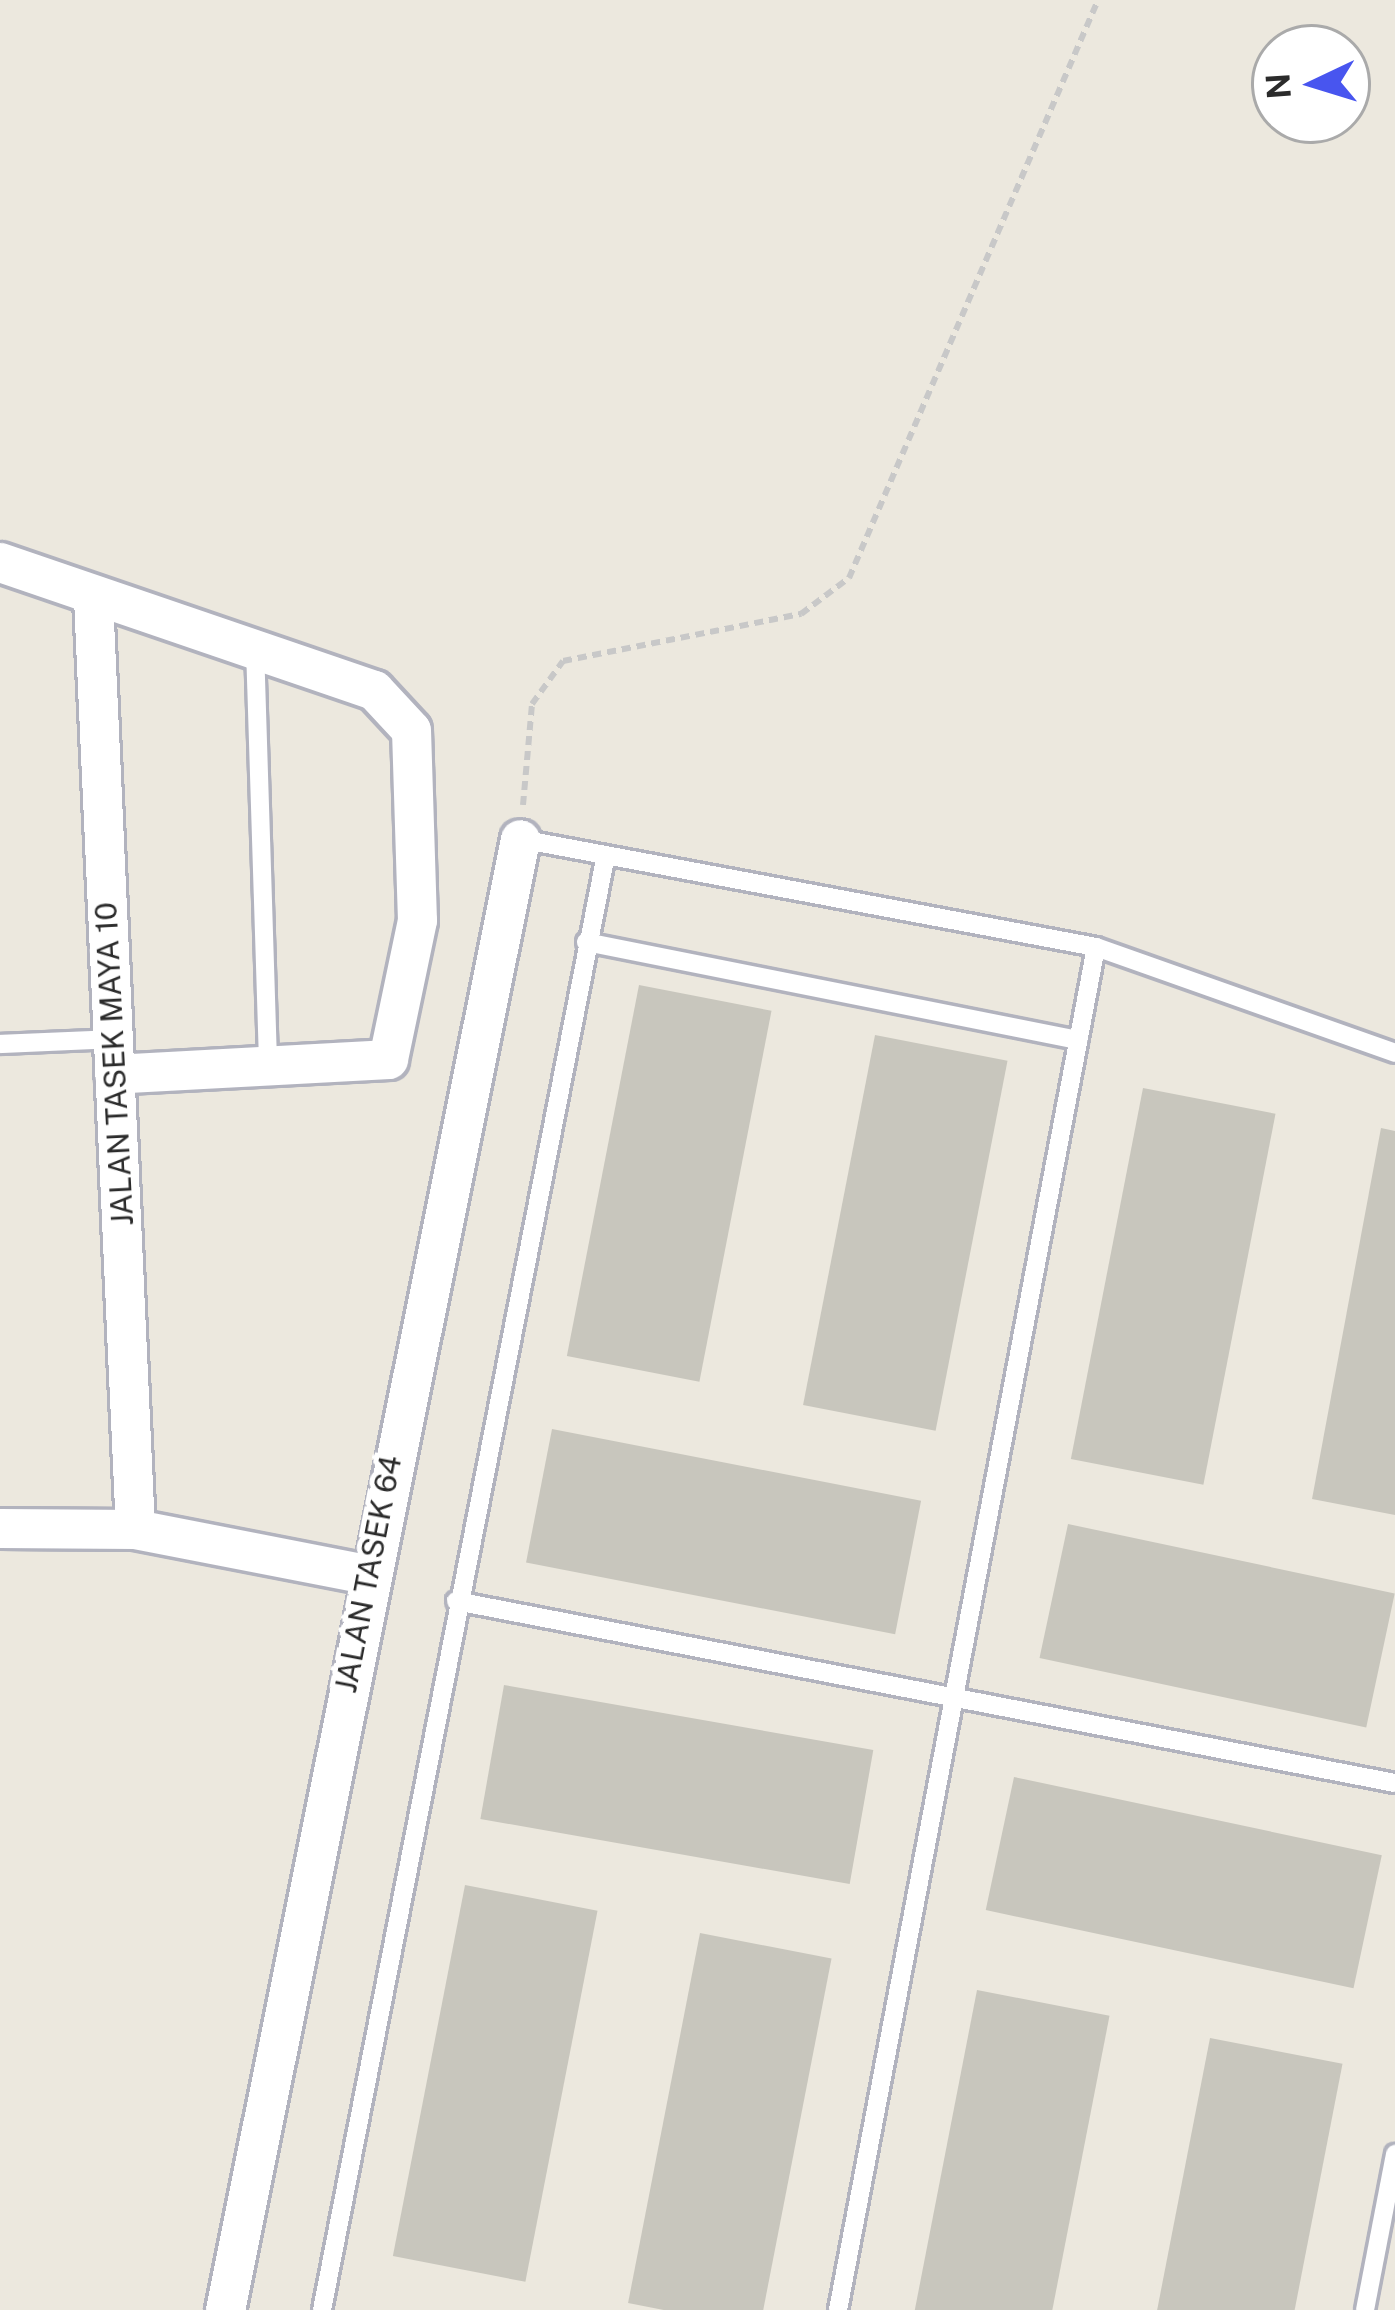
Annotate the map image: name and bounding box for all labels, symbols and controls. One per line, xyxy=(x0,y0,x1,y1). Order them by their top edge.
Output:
north arrow xyxy=(1251,24,1371,144)
text: N xyxy=(1258,72,1298,101)
street label: JALAN TASEK MAYA 10 xyxy=(88,901,140,1227)
street label: JALAN TASEK 64 xyxy=(327,1452,409,1696)

